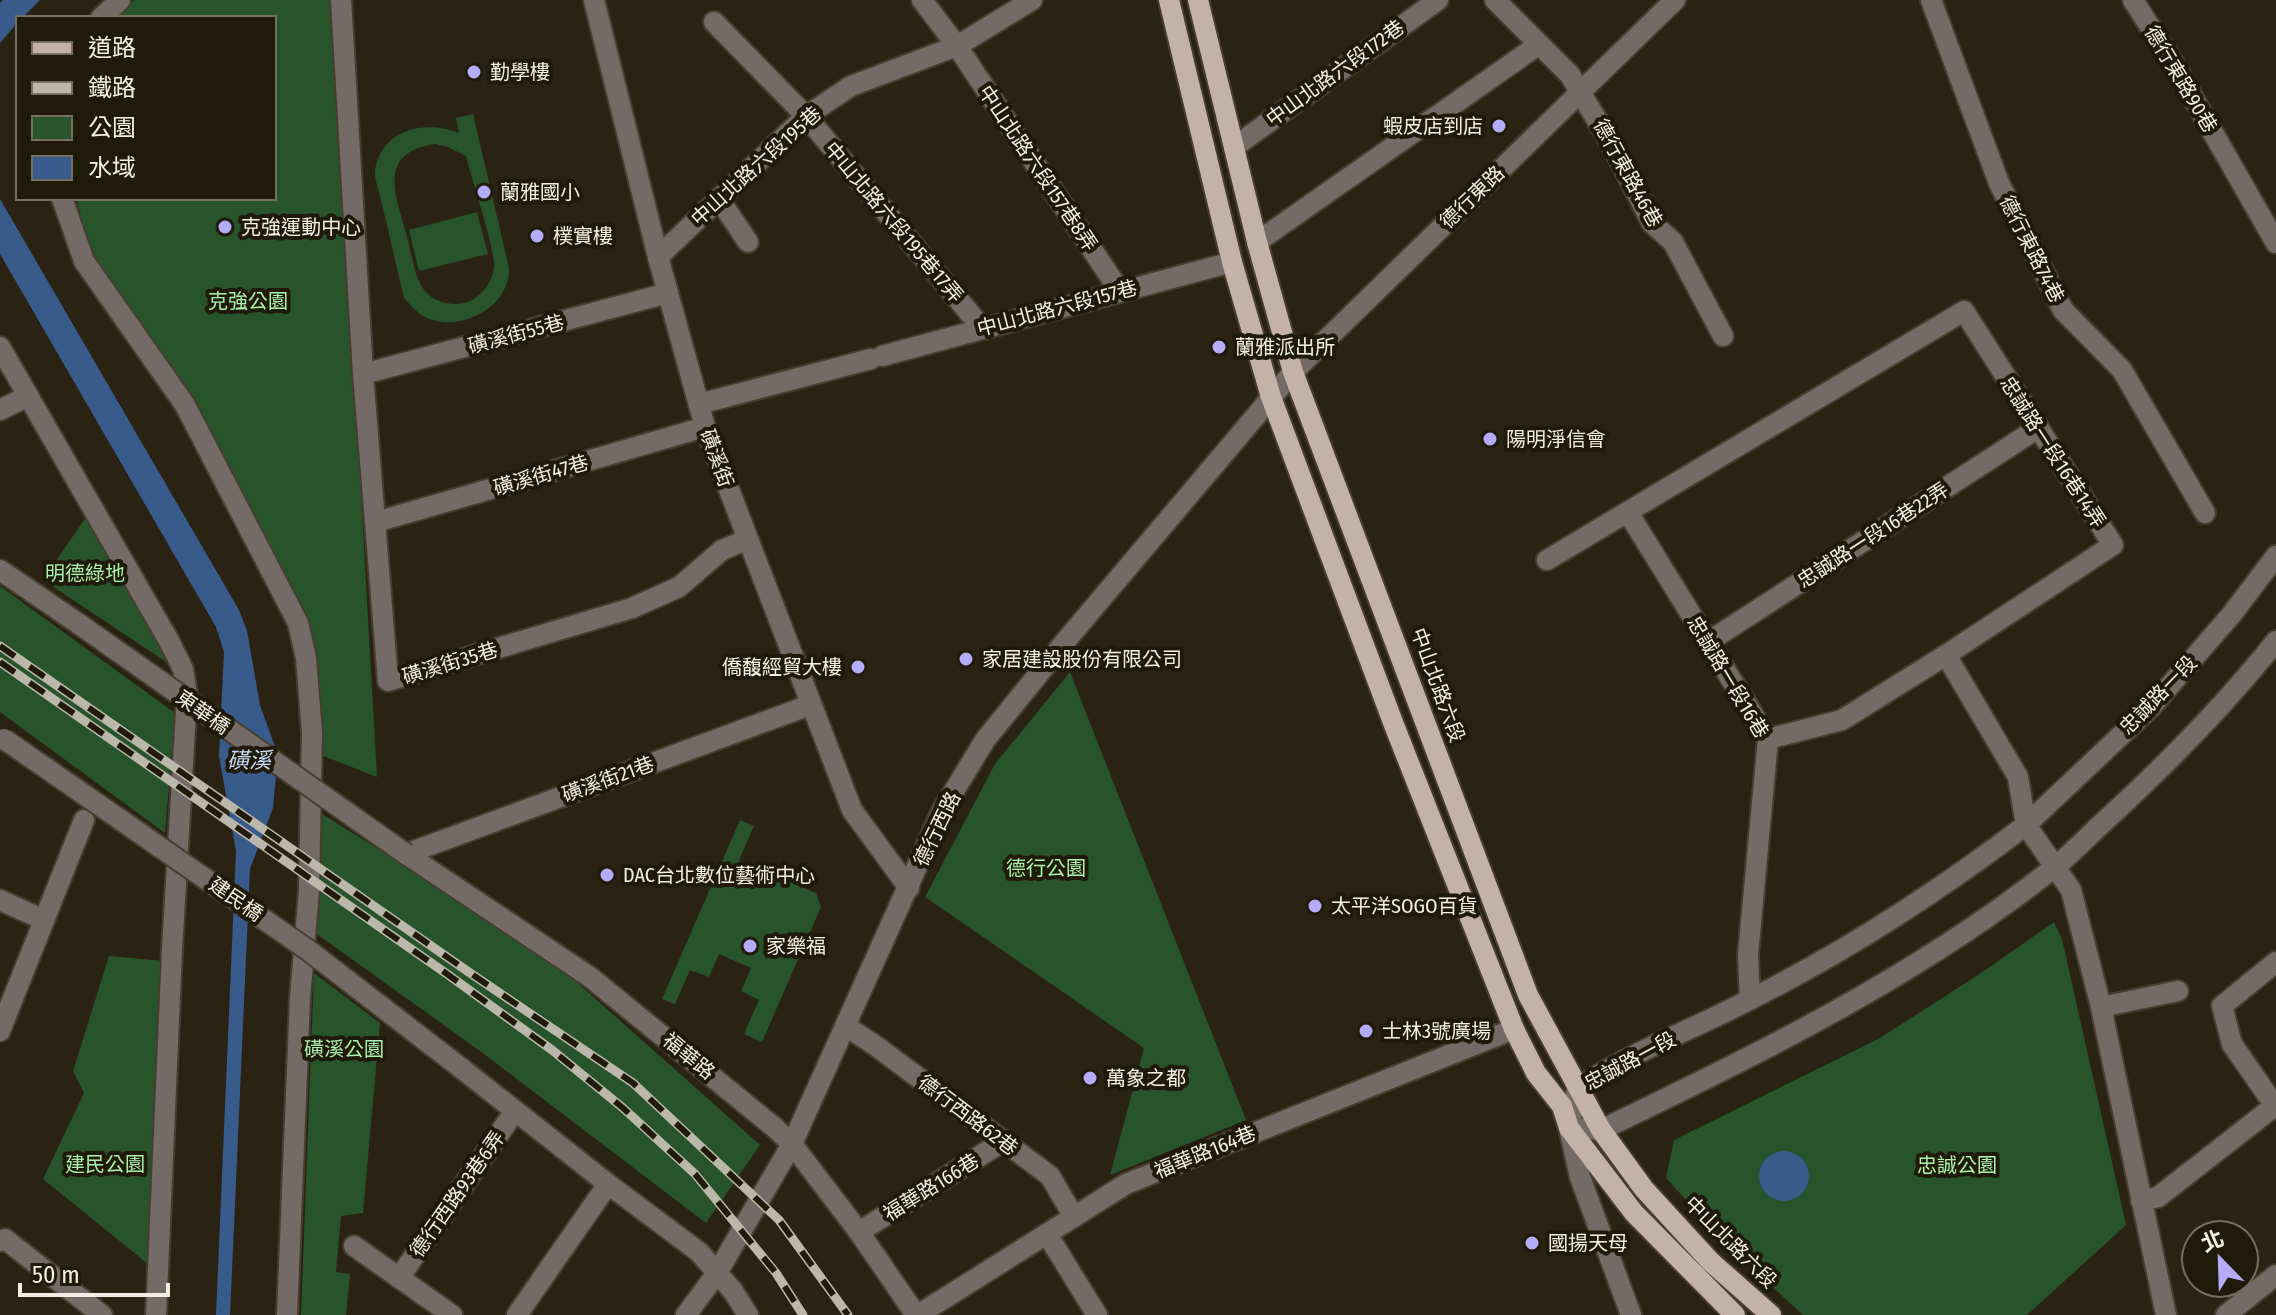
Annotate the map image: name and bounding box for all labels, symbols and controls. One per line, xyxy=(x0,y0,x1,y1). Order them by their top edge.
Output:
street label: 中山北路六段172巷 xyxy=(1261,15,1409,131)
legend xyxy=(16,16,276,200)
street label: 德行東路90巷 xyxy=(2140,21,2222,137)
text: 道路 xyxy=(88,34,136,62)
place label: 勤學樓 xyxy=(490,60,550,84)
marker: 勤學樓 xyxy=(465,63,483,81)
text: 鐵路 xyxy=(88,74,136,102)
street label: 中山北路六段157巷8弄 xyxy=(974,81,1102,255)
street label: 中山北路六段195巷 xyxy=(686,101,826,231)
text: 公園 xyxy=(88,114,136,142)
place label: 蝦皮店到店 xyxy=(1383,114,1483,138)
street label: 德行東路46巷 xyxy=(1589,115,1667,231)
marker: 蝦皮店到店 xyxy=(1490,117,1508,135)
street label: 中山北路六段195巷17弄 xyxy=(820,137,968,307)
text: 水域 xyxy=(88,154,136,182)
street label: 德行東路 xyxy=(1435,161,1509,233)
place label: 蘭雅國小 xyxy=(500,180,580,204)
marker: 蘭雅國小 xyxy=(475,183,493,201)
street label: 德行東路74巷 xyxy=(1995,191,2069,307)
place label: 克強運動中心 xyxy=(241,215,361,239)
marker: 克強運動中心 xyxy=(216,218,234,236)
place label: 樸實樓 xyxy=(553,224,613,248)
marker: 樸實樓 xyxy=(528,227,546,245)
street label: 中山北路六段157巷 xyxy=(974,275,1140,341)
park label: 克強公園 xyxy=(208,289,288,313)
street label: 磺溪街55巷 xyxy=(465,310,567,358)
place label: 蘭雅派出所 xyxy=(1235,335,1335,359)
marker: 蘭雅派出所 xyxy=(1210,338,1228,356)
street label: 忠誠路一段16巷14弄 xyxy=(1995,372,2111,532)
street label: 磺溪街 xyxy=(695,426,739,490)
place label: 陽明淨信會 xyxy=(1506,427,1606,451)
marker: 陽明淨信會 xyxy=(1481,430,1499,448)
street label: 磺溪街47巷 xyxy=(491,450,591,500)
street label: 忠誠路一段16巷22弄 xyxy=(1793,477,1953,593)
park label: 明德綠地 xyxy=(45,561,125,585)
street label: 忠誠路一段16巷 xyxy=(1682,612,1774,742)
street label: 中山北路六段 xyxy=(1406,625,1470,745)
street label: 磺溪街35巷 xyxy=(400,637,500,689)
place label: 家居建設股份有限公司 xyxy=(982,647,1182,671)
marker: 家居建設股份有限公司 xyxy=(957,650,975,668)
street label: 忠誠路一段 xyxy=(2115,651,2201,739)
place label: 僑馥經貿大樓 xyxy=(722,655,842,679)
marker: 僑馥經貿大樓 xyxy=(849,658,867,676)
street label: 東華橋 xyxy=(172,685,234,739)
water label: 磺溪 xyxy=(227,747,274,774)
street label: 磺溪街21巷 xyxy=(559,751,657,807)
street label: 德行西路 xyxy=(909,788,965,870)
park label: 德行公園 xyxy=(1006,856,1086,880)
place label: DAC台北數位藝術中心 xyxy=(623,863,815,887)
marker: DAC台北數位藝術中心 xyxy=(598,866,616,884)
street label: 建民橋 xyxy=(205,872,267,926)
place label: 太平洋SOGO百貨 xyxy=(1331,894,1478,918)
marker: 太平洋SOGO百貨 xyxy=(1306,897,1324,915)
place label: 家樂福 xyxy=(766,934,826,958)
marker: 家樂福 xyxy=(741,937,759,955)
place label: 士林3號廣場 xyxy=(1382,1019,1491,1043)
marker: 士林3號廣場 xyxy=(1357,1022,1375,1040)
street label: 忠誠路一段 xyxy=(1580,1027,1680,1095)
street label: 福華路 xyxy=(658,1028,720,1084)
park label: 磺溪公園 xyxy=(304,1037,384,1061)
place label: 萬象之都 xyxy=(1106,1066,1186,1090)
marker: 萬象之都 xyxy=(1081,1069,1099,1087)
street label: 德行西路62巷 xyxy=(913,1070,1023,1160)
street label: 福華路164巷 xyxy=(1151,1121,1259,1183)
street label: 德行西路93巷6弄 xyxy=(405,1126,509,1262)
street label: 福華路166巷 xyxy=(879,1148,983,1226)
park label: 建民公園 xyxy=(65,1152,145,1176)
park label: 忠誠公園 xyxy=(1917,1153,1997,1177)
street label: 中山北路六段 xyxy=(1680,1191,1782,1293)
north arrow xyxy=(2180,1219,2260,1299)
text: 北 xyxy=(2197,1224,2228,1258)
place label: 國揚天母 xyxy=(1548,1231,1628,1255)
marker: 國揚天母 xyxy=(1523,1234,1541,1252)
scale bar xyxy=(20,1247,168,1297)
text: 50 m xyxy=(32,1261,80,1289)

